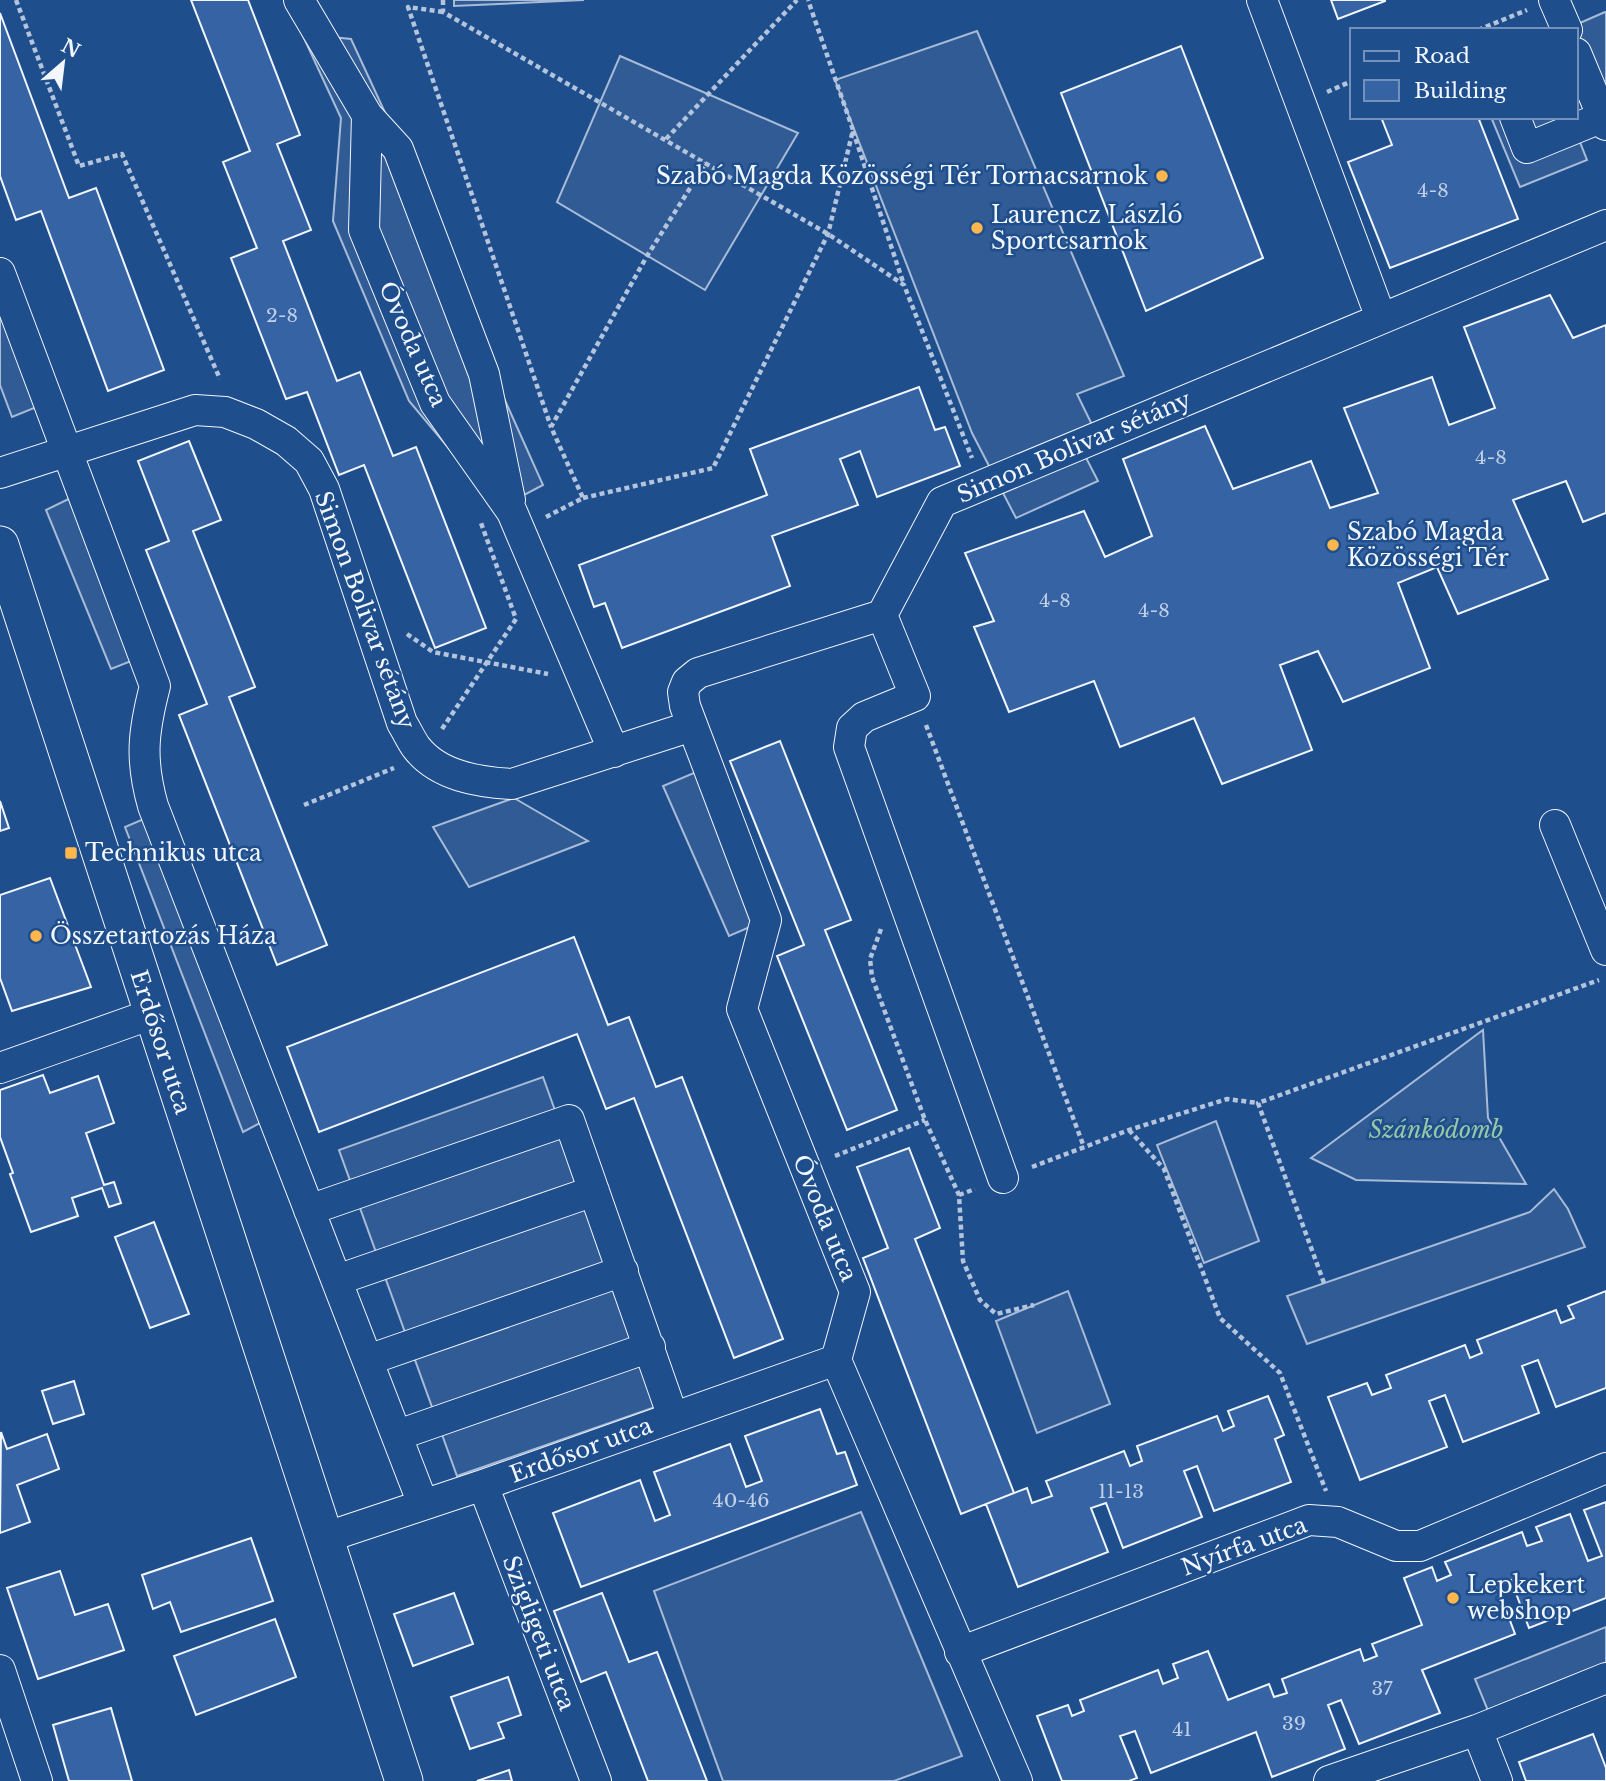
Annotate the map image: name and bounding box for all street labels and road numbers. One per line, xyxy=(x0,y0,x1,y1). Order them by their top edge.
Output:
street label: Óvoda utca xyxy=(373,277,454,411)
street label: Simon Bolivar sétány xyxy=(953,385,1195,509)
street label: Simon Bolivar sétány xyxy=(309,487,421,733)
street label: Erdősor utca xyxy=(125,967,198,1118)
street label: Óvoda utca xyxy=(787,1150,864,1286)
street label: Erdősor utca xyxy=(506,1411,656,1489)
street label: Nyírfa utca xyxy=(1177,1510,1311,1582)
street label: Szigligeti utca xyxy=(497,1552,581,1715)

